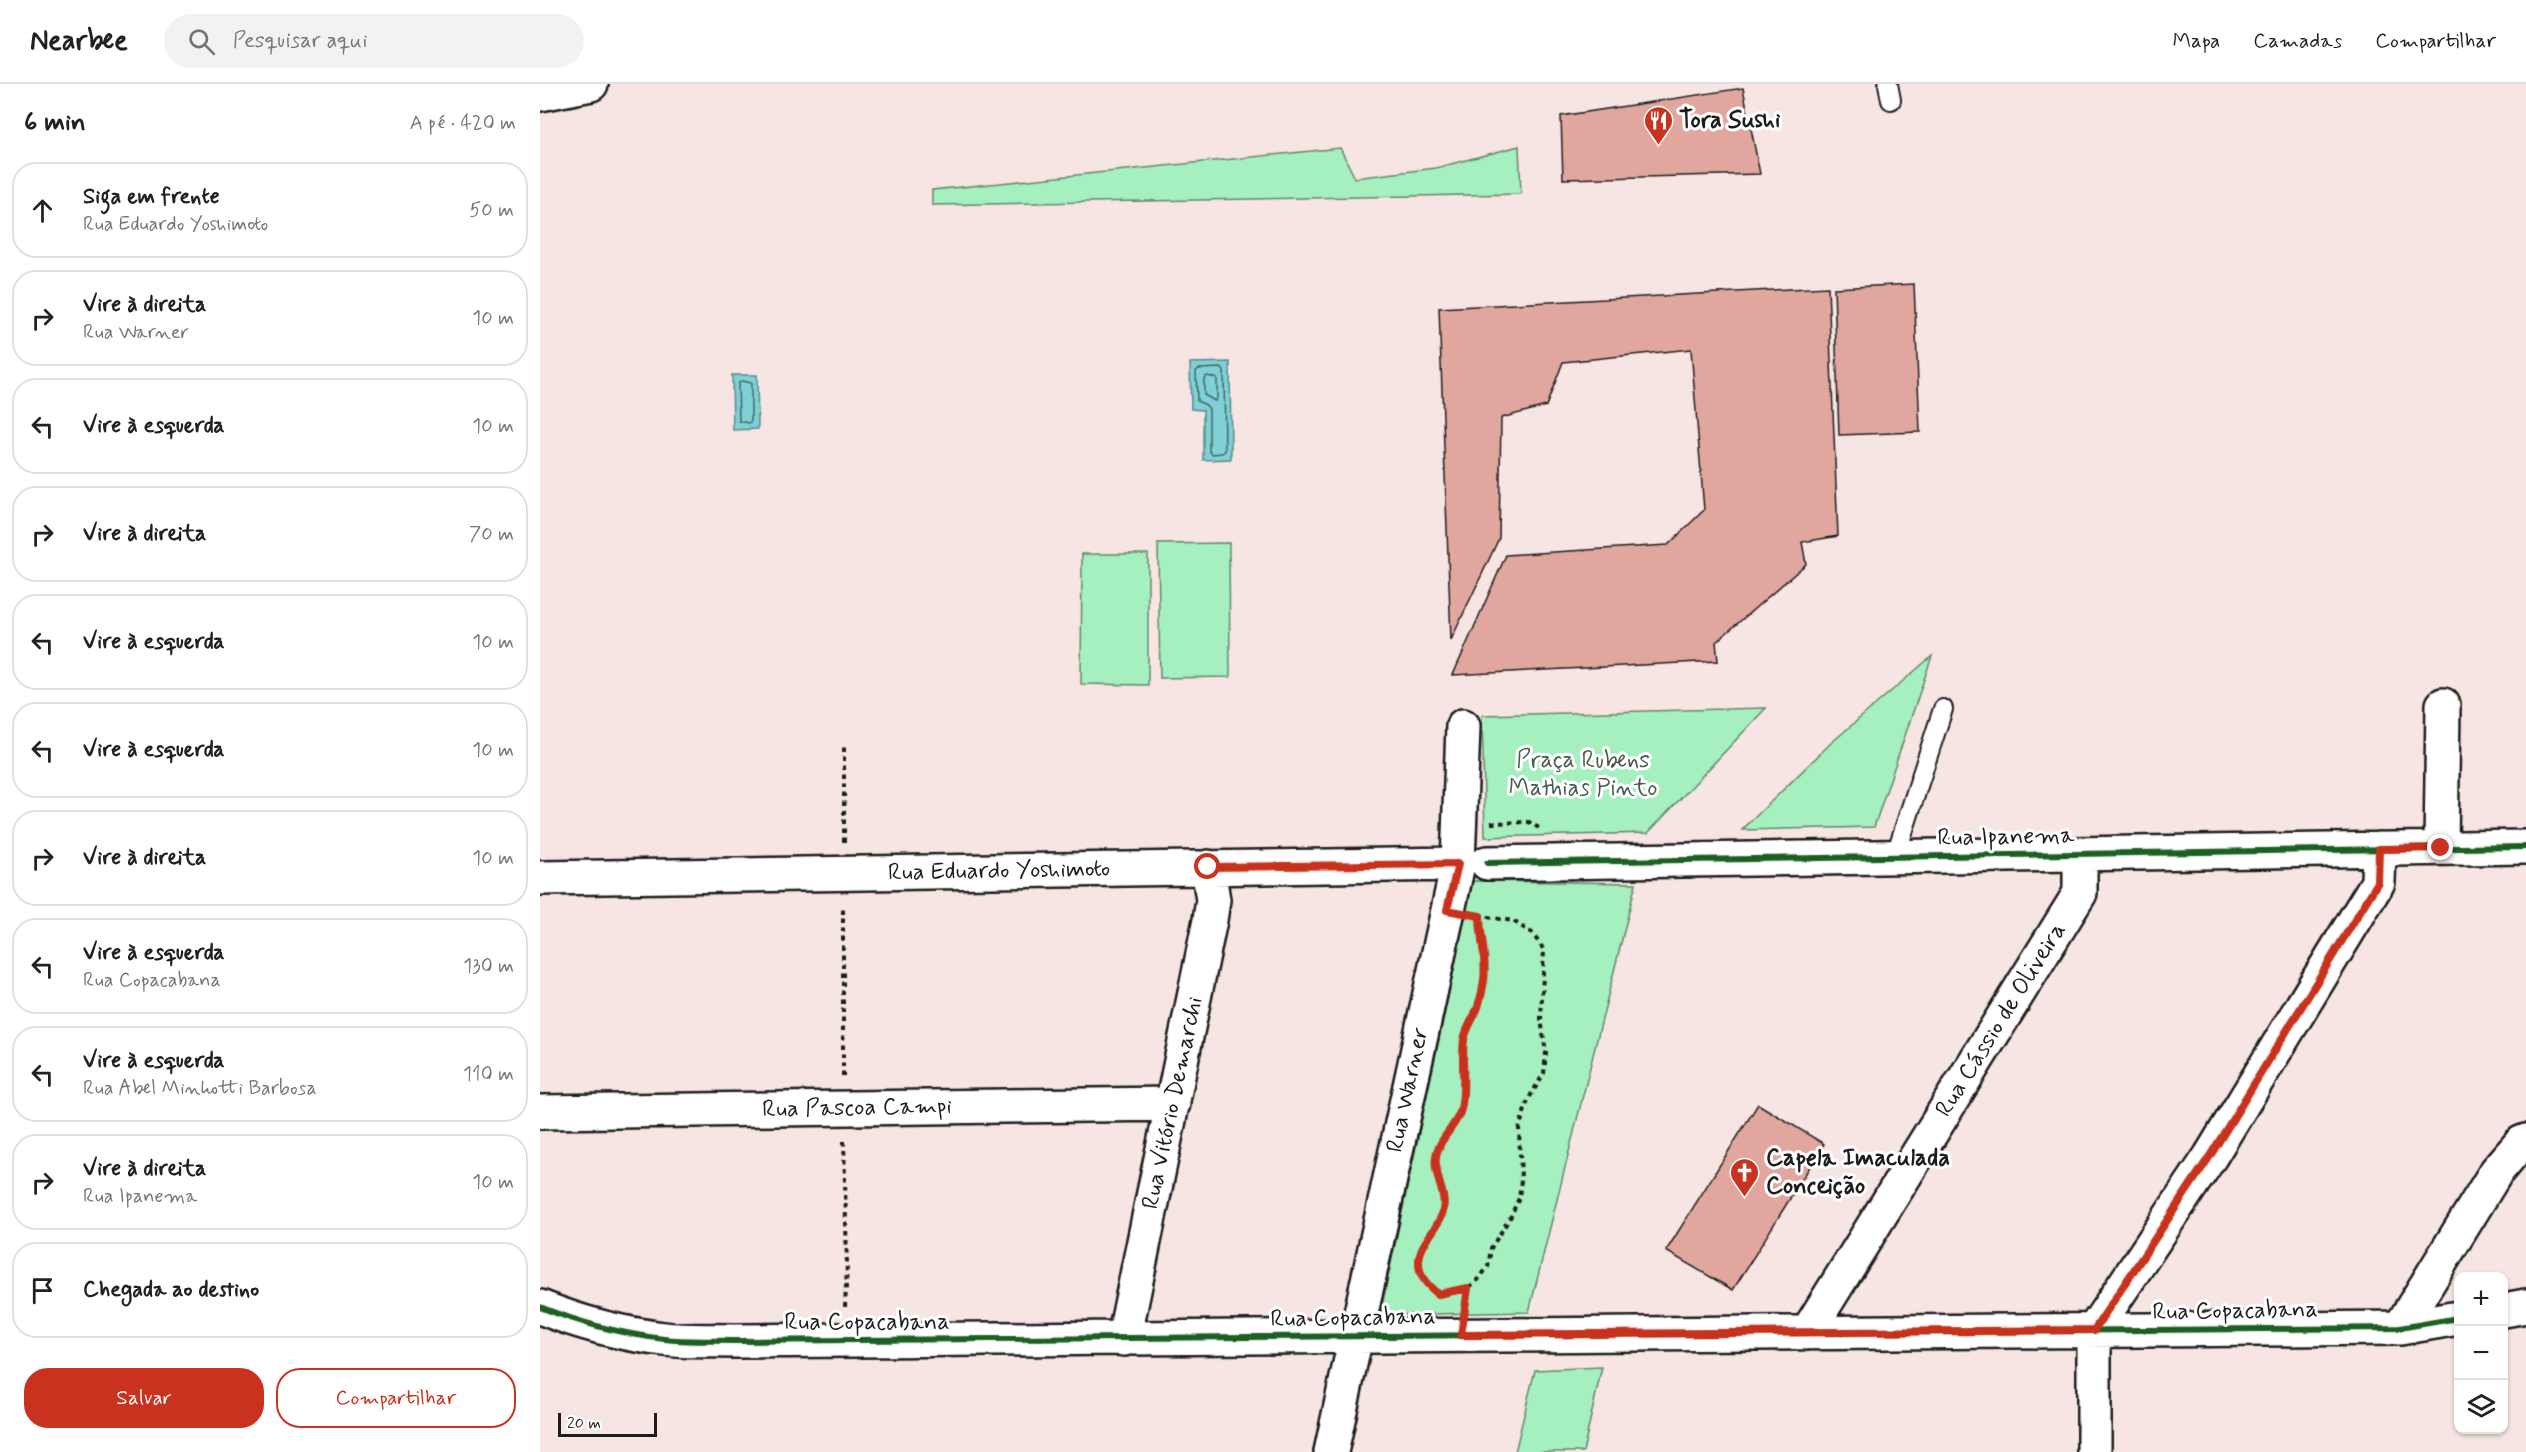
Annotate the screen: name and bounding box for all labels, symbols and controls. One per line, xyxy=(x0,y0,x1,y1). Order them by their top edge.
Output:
search box xyxy=(164,14,584,68)
text: Nearbee xyxy=(30,23,128,60)
icon: search xyxy=(185,25,218,58)
text: Pesquisar aqui xyxy=(233,27,368,55)
text: Mapa xyxy=(2172,27,2220,55)
text: Camadas xyxy=(2253,27,2342,55)
text: Compartilhar xyxy=(2375,27,2496,55)
restaurant icon: Tora Sushi xyxy=(1642,104,1674,146)
place label: Tora Sushi xyxy=(1679,105,1781,136)
text: 6 min xyxy=(24,106,86,140)
text: A pé · 420 m xyxy=(410,110,516,137)
text: Siga em frente xyxy=(83,183,220,211)
icon: ahead xyxy=(26,194,59,227)
text: 50 m xyxy=(469,197,514,224)
text: Rua Eduardo Yoshimoto xyxy=(83,211,268,238)
text: Vire à direita xyxy=(83,291,206,319)
icon: right xyxy=(26,302,59,335)
text: 10 m xyxy=(472,305,514,332)
text: Rua Warner xyxy=(83,319,189,346)
icon: left xyxy=(26,410,59,443)
text: Vire à esquerda xyxy=(83,412,224,440)
text: 10 m xyxy=(472,413,514,440)
icon: right xyxy=(26,518,59,551)
text: Vire à direita xyxy=(83,520,206,548)
text: 70 m xyxy=(469,521,514,548)
icon: left xyxy=(26,626,59,659)
text: Vire à esquerda xyxy=(83,628,224,656)
text: 10 m xyxy=(472,629,514,656)
icon: left xyxy=(26,734,59,767)
text: Vire à esquerda xyxy=(83,736,224,764)
text: 10 m xyxy=(472,737,514,764)
park label: Praça Rubens Mathias Pinto xyxy=(1509,745,1657,804)
street label: Rua Ipanema xyxy=(1937,820,2075,854)
route end xyxy=(2427,834,2453,860)
icon: right xyxy=(26,842,59,875)
text: Vire à direita xyxy=(83,844,206,872)
text: 10 m xyxy=(472,845,514,872)
route start xyxy=(1194,853,1220,879)
street label: Rua Eduardo Yoshimoto xyxy=(888,854,1110,888)
street label: Rua Cássio de Oliveira xyxy=(1929,917,2073,1123)
text: Vire à esquerda xyxy=(83,939,224,967)
icon: left xyxy=(26,950,59,983)
text: 130 m xyxy=(463,953,514,980)
text: Rua Copacabana xyxy=(83,967,221,994)
street label: Rua Vitório Demarchi xyxy=(1135,994,1211,1212)
street label: Rua Warner xyxy=(1380,1025,1436,1155)
text: Vire à esquerda xyxy=(83,1047,224,1075)
icon: left xyxy=(26,1058,59,1091)
text: 110 m xyxy=(463,1061,514,1088)
text: Rua Abel Minhotti Barbosa xyxy=(83,1075,317,1102)
street label: Rua Pascoa Campi xyxy=(762,1091,952,1125)
place label: Capela Imaculada Conceição xyxy=(1766,1143,1950,1202)
text: Vire à direita xyxy=(83,1155,206,1183)
church icon: Capela Imaculada Conceição xyxy=(1729,1156,1761,1198)
icon: right xyxy=(26,1166,59,1199)
text: 10 m xyxy=(472,1169,514,1196)
text: Rua Ipanema xyxy=(83,1183,197,1210)
map controls xyxy=(2454,1272,2508,1434)
button: + xyxy=(2454,1272,2508,1326)
icon: arrive xyxy=(26,1274,59,1307)
text: Chegada ao destino xyxy=(83,1276,259,1304)
street label: Rua Copacabana xyxy=(2152,1294,2318,1328)
street label: Rua Copacabana xyxy=(1270,1301,1436,1335)
street label: Rua Copacabana xyxy=(784,1307,950,1338)
button: − xyxy=(2454,1326,2508,1380)
button: Salvar xyxy=(24,1368,264,1428)
button: Compartilhar xyxy=(276,1368,516,1428)
button: layers xyxy=(2454,1380,2508,1434)
scale bar xyxy=(558,1410,657,1438)
text: 20 m xyxy=(567,1413,601,1434)

